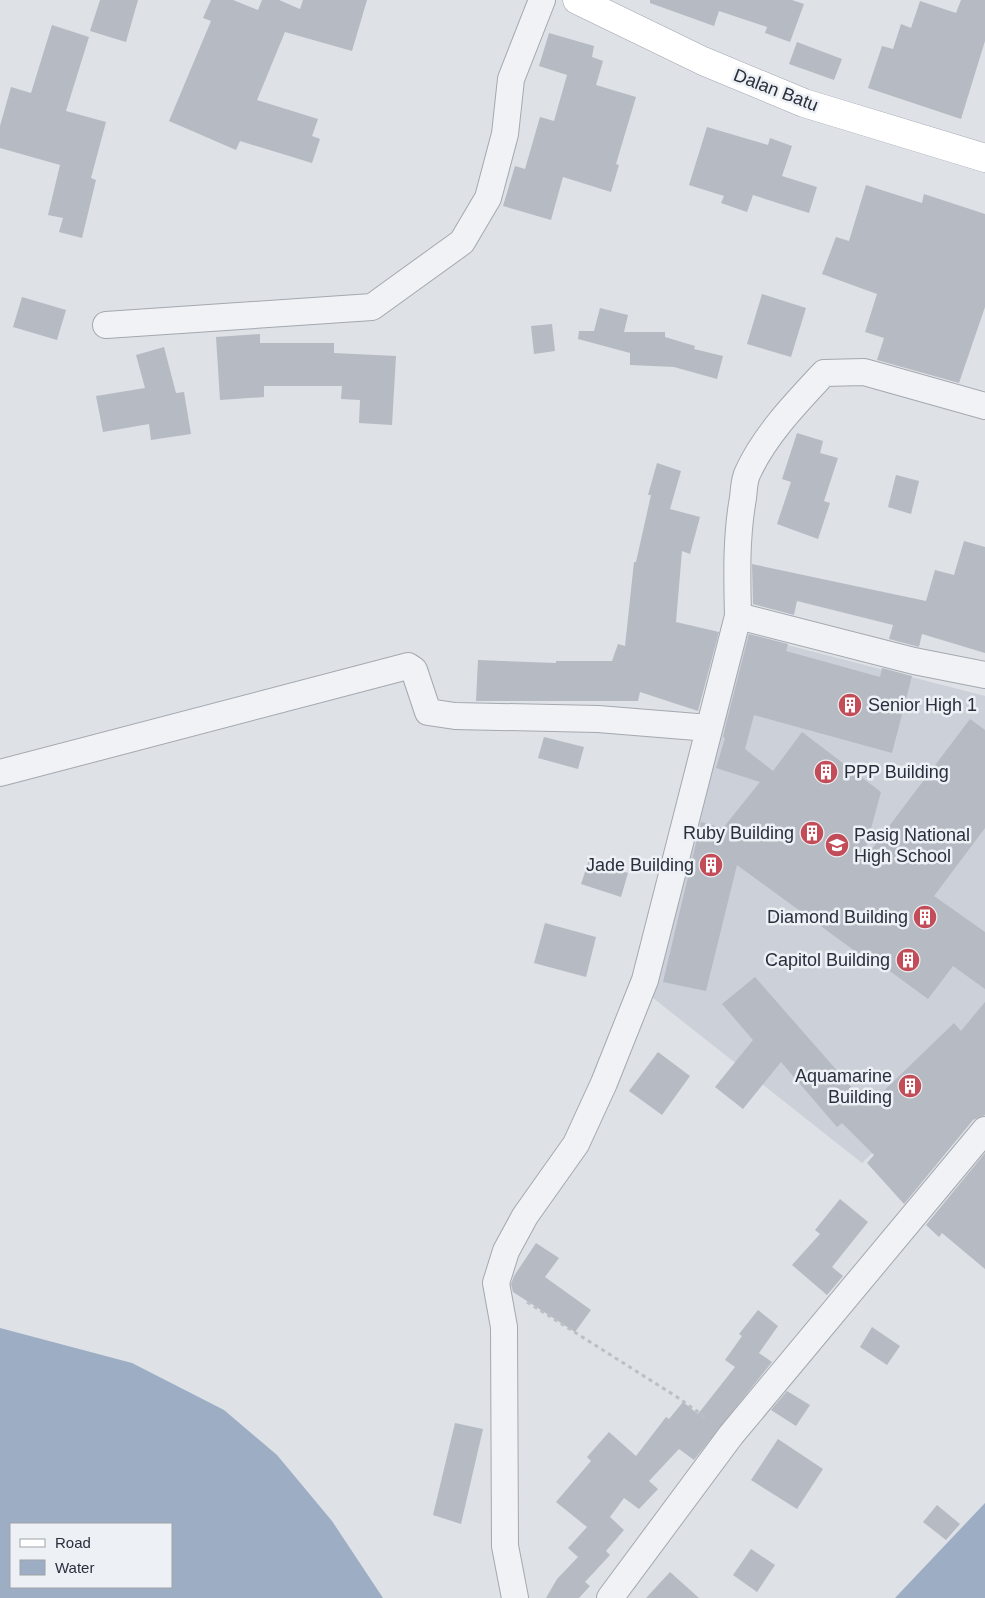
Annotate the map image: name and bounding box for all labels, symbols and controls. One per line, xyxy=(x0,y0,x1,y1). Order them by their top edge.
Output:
street label: Dalan Batu xyxy=(731,65,821,115)
building icon: Senior High 1 xyxy=(837,692,863,718)
place label: Senior High 1 xyxy=(868,695,977,715)
building icon: PPP Building xyxy=(813,759,839,785)
place label: PPP Building xyxy=(844,762,949,782)
building icon: Ruby Building xyxy=(799,820,825,846)
place label: Ruby Building xyxy=(683,823,794,843)
place label: Pasig National High School xyxy=(854,825,970,866)
school or university icon: Pasig National High School xyxy=(824,832,850,858)
building icon: Jade Building xyxy=(698,852,724,878)
place label: Jade Building xyxy=(586,855,694,875)
building icon: Diamond Building xyxy=(912,904,938,930)
place label: Diamond Building xyxy=(767,907,908,927)
building icon: Capitol Building xyxy=(895,947,921,973)
place label: Capitol Building xyxy=(765,950,890,970)
place label: Aquamarine Building xyxy=(795,1066,892,1107)
building icon: Aquamarine Building xyxy=(897,1073,923,1099)
legend xyxy=(10,1523,172,1588)
text: Road xyxy=(55,1534,91,1551)
text: Water xyxy=(55,1559,94,1576)

